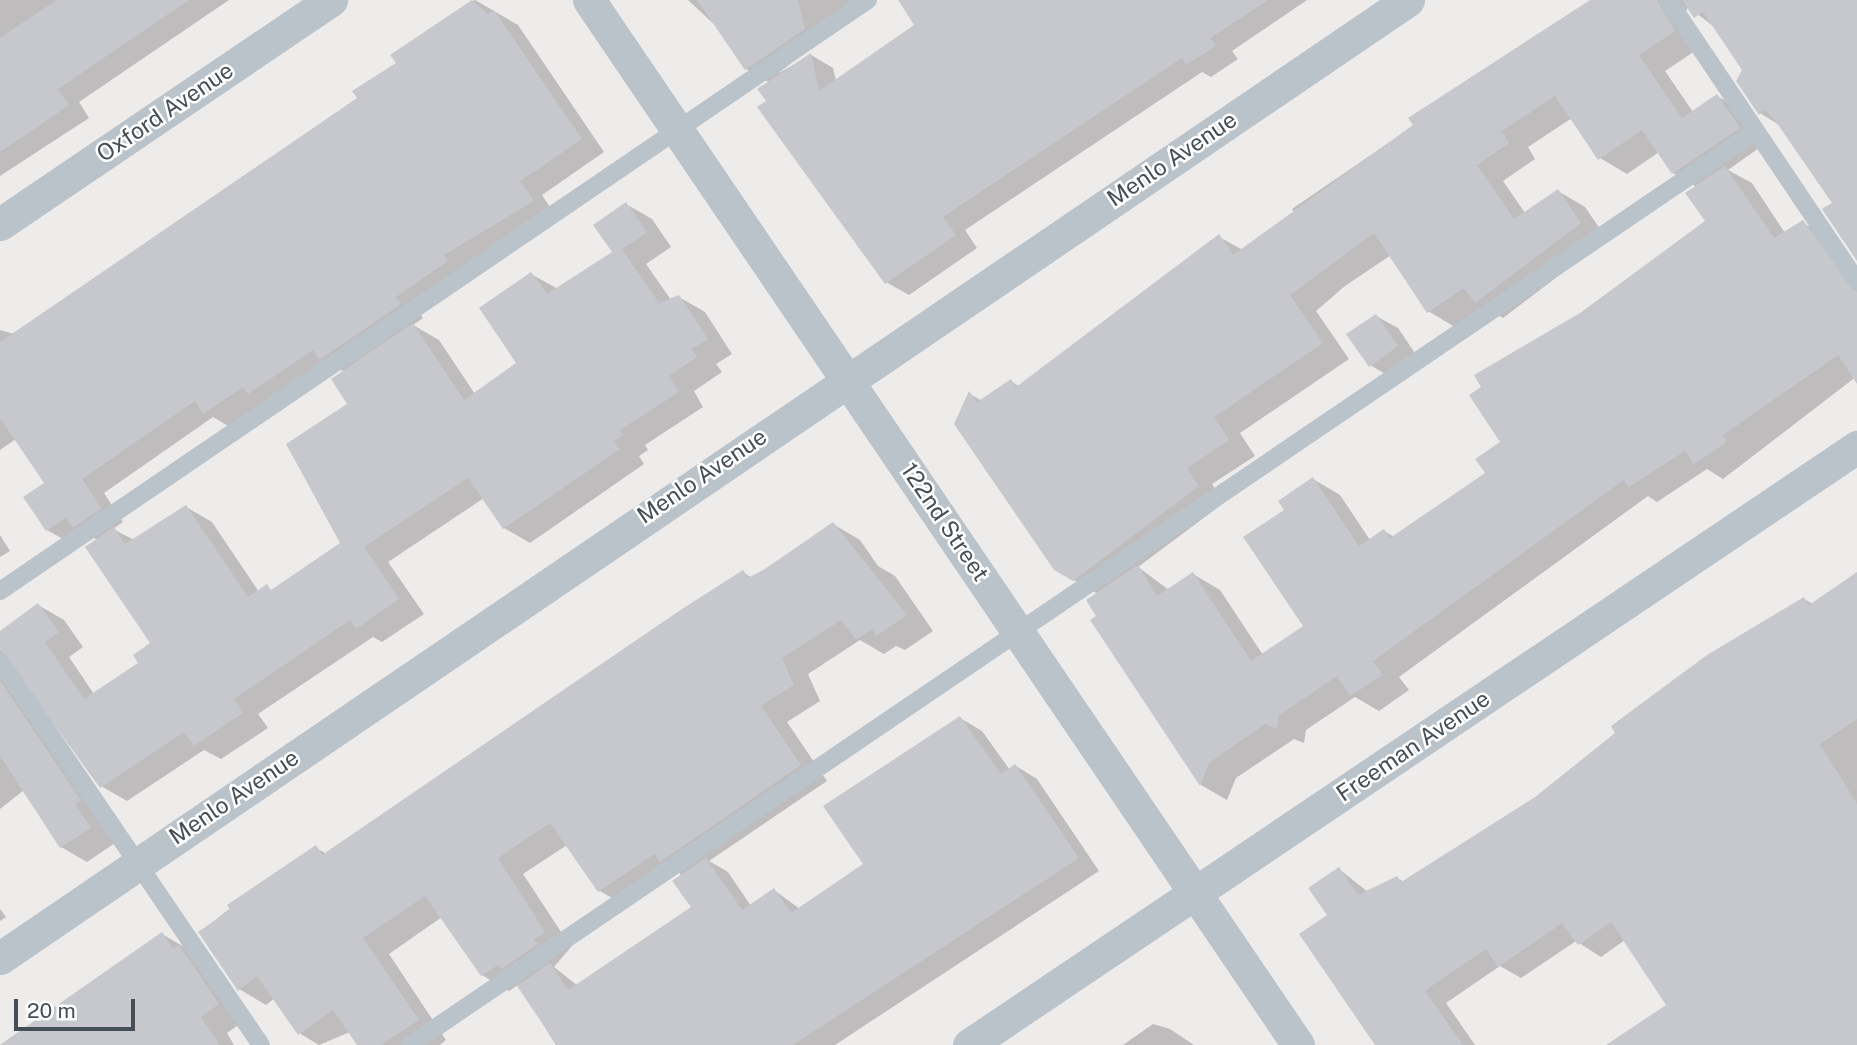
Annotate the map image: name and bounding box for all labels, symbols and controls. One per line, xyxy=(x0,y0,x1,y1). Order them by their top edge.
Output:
street label: Oxford Avenue xyxy=(92,56,238,168)
street label: Menlo Avenue xyxy=(1102,105,1242,213)
street label: Menlo Avenue xyxy=(632,422,772,530)
street label: 122nd Street xyxy=(895,458,995,586)
street label: Freeman Avenue xyxy=(1331,685,1495,807)
street label: Menlo Avenue xyxy=(164,743,304,851)
scale bar xyxy=(18,986,138,1030)
text: 20 m xyxy=(27,998,76,1023)

